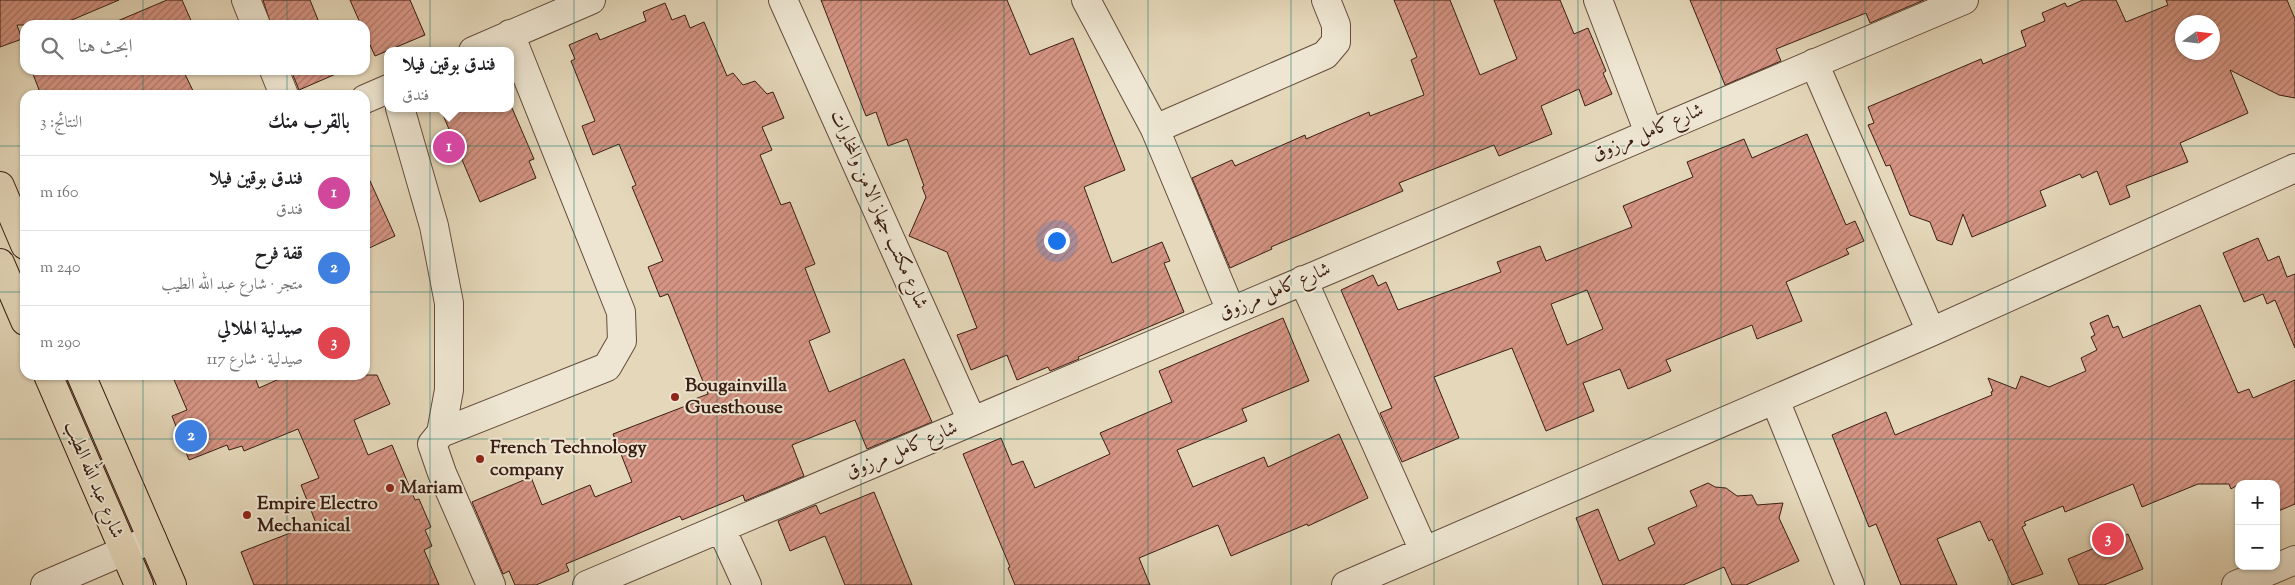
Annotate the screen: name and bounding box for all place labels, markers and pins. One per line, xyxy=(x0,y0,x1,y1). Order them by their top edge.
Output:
pin: 1 xyxy=(433,128,465,166)
place label: Bougainvilla Guesthouse xyxy=(685,373,787,422)
marker: Bougainvilla Guesthouse xyxy=(669,391,681,403)
pin: 2 xyxy=(175,417,207,455)
place label: French Technology company xyxy=(490,435,647,484)
marker: French Technology company xyxy=(474,453,486,465)
place label: Mariam xyxy=(400,475,463,502)
marker: Mariam xyxy=(384,482,396,494)
place label: Empire Electro Mechanical xyxy=(257,491,378,540)
marker: Empire Electro Mechanical xyxy=(241,509,253,521)
pin: 3 xyxy=(2092,520,2124,558)

